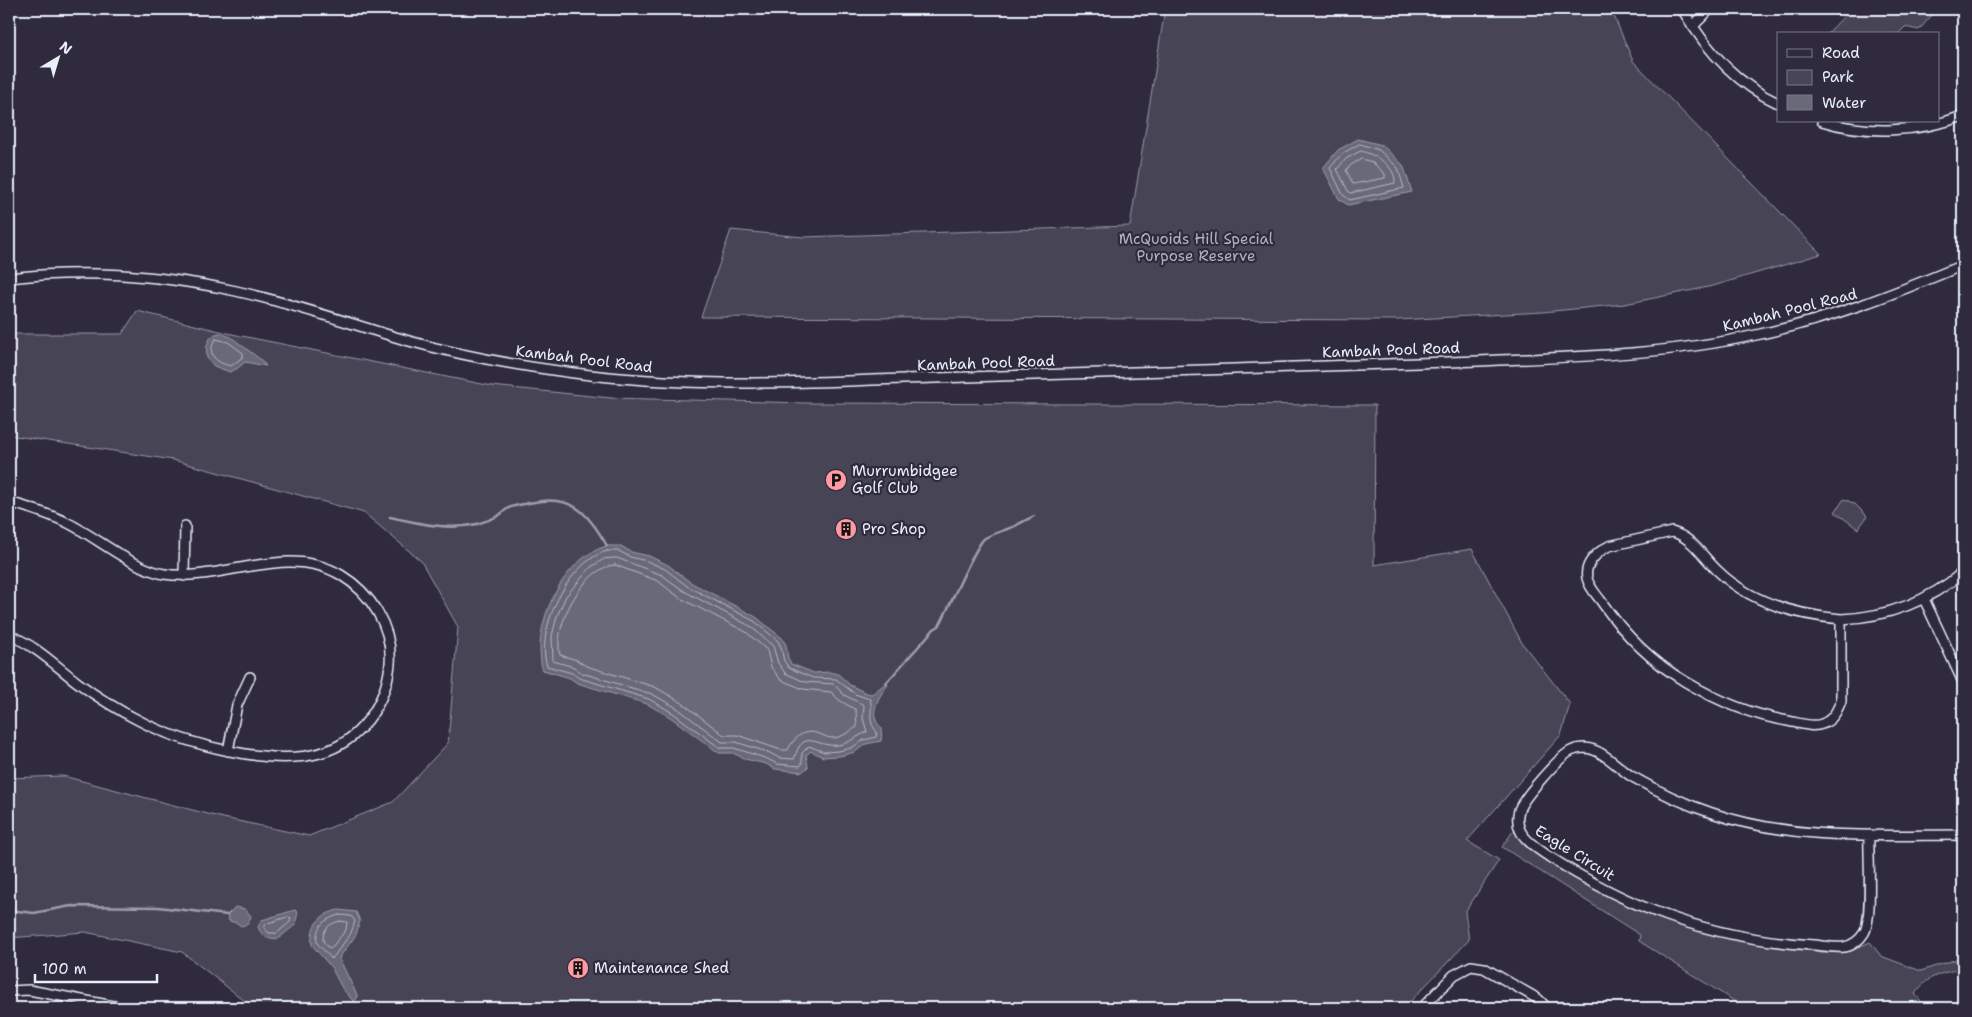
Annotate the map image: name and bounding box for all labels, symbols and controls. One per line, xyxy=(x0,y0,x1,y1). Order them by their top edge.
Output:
north arrow xyxy=(32,32,82,82)
legend xyxy=(1777,32,1940,122)
text: N xyxy=(56,37,76,58)
text: Road xyxy=(1822,43,1860,63)
text: Park xyxy=(1822,67,1854,87)
text: Water xyxy=(1822,93,1866,113)
park label: McQuoids Hill Special Purpose Reserve xyxy=(1119,229,1274,266)
street label: Kambah Pool Road xyxy=(1721,284,1860,336)
street label: Kambah Pool Road xyxy=(1322,338,1461,362)
street label: Kambah Pool Road xyxy=(514,341,654,377)
street label: Kambah Pool Road xyxy=(917,351,1056,375)
place label: Murrumbidgee Golf Club xyxy=(852,461,958,498)
parking icon: Murrumbidgee Golf Club xyxy=(824,468,848,492)
building icon: Pro Shop xyxy=(834,517,858,541)
place label: Pro Shop xyxy=(862,519,926,539)
street label: Eagle Circuit xyxy=(1531,820,1619,886)
scale bar xyxy=(35,952,158,984)
building icon: Maintenance Shed xyxy=(566,956,590,980)
place label: Maintenance Shed xyxy=(594,958,729,978)
text: 100 m xyxy=(42,959,87,979)

